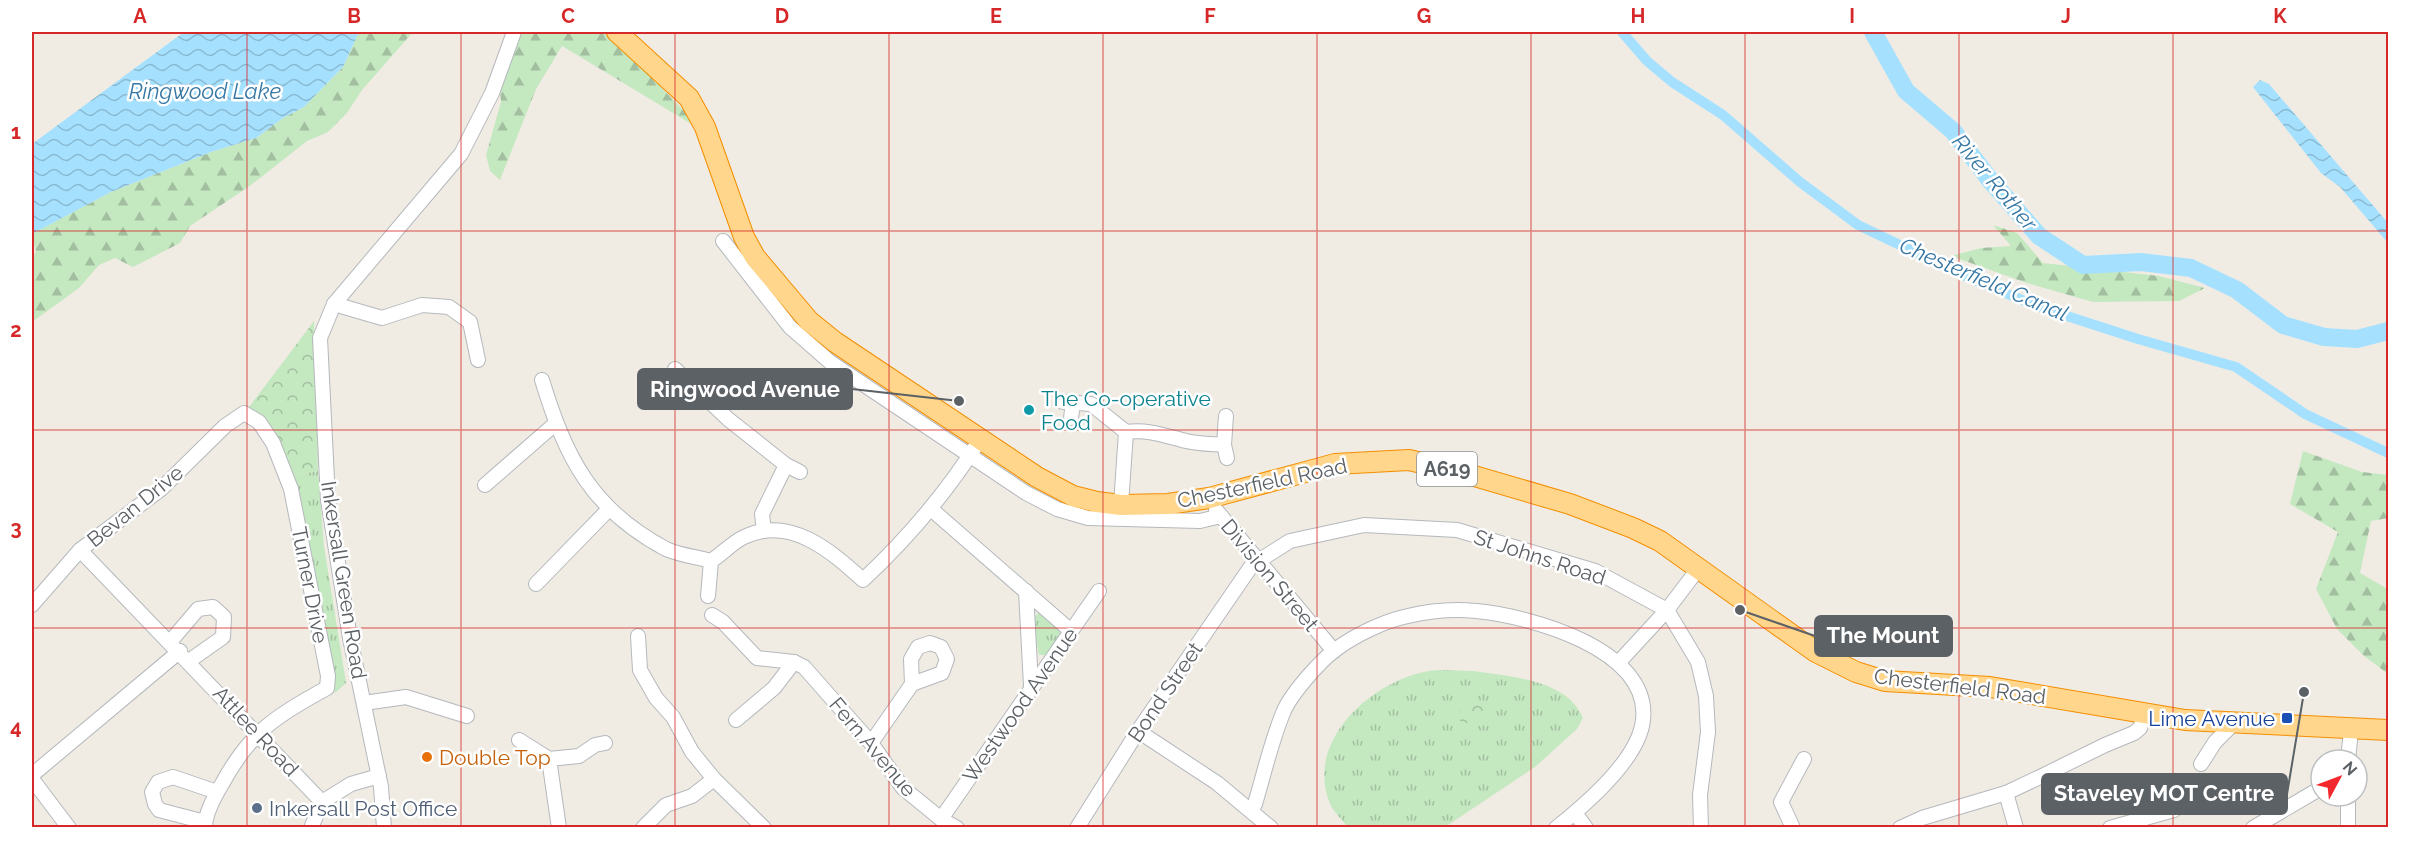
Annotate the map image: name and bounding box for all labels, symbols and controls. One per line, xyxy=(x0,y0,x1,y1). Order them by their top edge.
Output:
text: A xyxy=(133,4,147,28)
text: B xyxy=(347,4,361,28)
text: C xyxy=(561,4,575,28)
text: D xyxy=(775,4,789,28)
text: E xyxy=(990,4,1002,28)
text: F xyxy=(1204,4,1216,28)
text: G xyxy=(1417,4,1431,28)
text: H xyxy=(1631,4,1645,28)
text: I xyxy=(1849,4,1855,28)
text: J xyxy=(2061,4,2071,28)
text: K xyxy=(2273,4,2287,28)
water label: Ringwood Lake xyxy=(129,78,281,104)
text: 1 xyxy=(11,120,21,144)
water label: River Rother xyxy=(1947,128,2044,237)
water label: Chesterfield Canal xyxy=(1896,232,2072,326)
text: 2 xyxy=(10,318,22,342)
callout: Ringwood Avenue xyxy=(638,369,852,409)
text: Ringwood Avenue xyxy=(650,376,840,402)
place label: The Co-operative Food xyxy=(1041,386,1211,435)
marker: The Co-operative Food xyxy=(1022,403,1036,417)
road number: A619 xyxy=(1417,452,1477,486)
street label: Chesterfield Road xyxy=(1175,453,1349,513)
street label: Bevan Drive xyxy=(82,460,188,552)
street label: Inkersall Green Road xyxy=(316,479,372,681)
street label: Division Street xyxy=(1216,514,1324,636)
text: 3 xyxy=(10,516,22,540)
street label: St Johns Road xyxy=(1471,524,1609,590)
street label: Turner Drive xyxy=(286,525,334,645)
callout: The Mount xyxy=(1815,616,1952,656)
text: The Mount xyxy=(1827,622,1940,648)
street label: Westwood Avenue xyxy=(957,623,1083,787)
street label: Bond Street xyxy=(1122,637,1208,747)
street label: Chesterfield Road xyxy=(1873,663,2047,709)
street label: Attlee Road xyxy=(208,681,304,781)
street label: Fern Avenue xyxy=(824,692,922,802)
place label: Lime Avenue xyxy=(2148,706,2275,731)
marker: Lime Avenue xyxy=(2280,711,2294,725)
text: 4 xyxy=(10,715,22,739)
place label: Double Top xyxy=(439,745,551,770)
north arrow xyxy=(2309,748,2369,808)
marker: Double Top xyxy=(420,750,434,764)
text: N xyxy=(2339,758,2361,779)
callout: Staveley MOT Centre xyxy=(2042,774,2287,814)
text: Staveley MOT Centre xyxy=(2054,780,2274,806)
place label: Inkersall Post Office xyxy=(269,796,457,821)
marker: Inkersall Post Office xyxy=(250,801,264,815)

